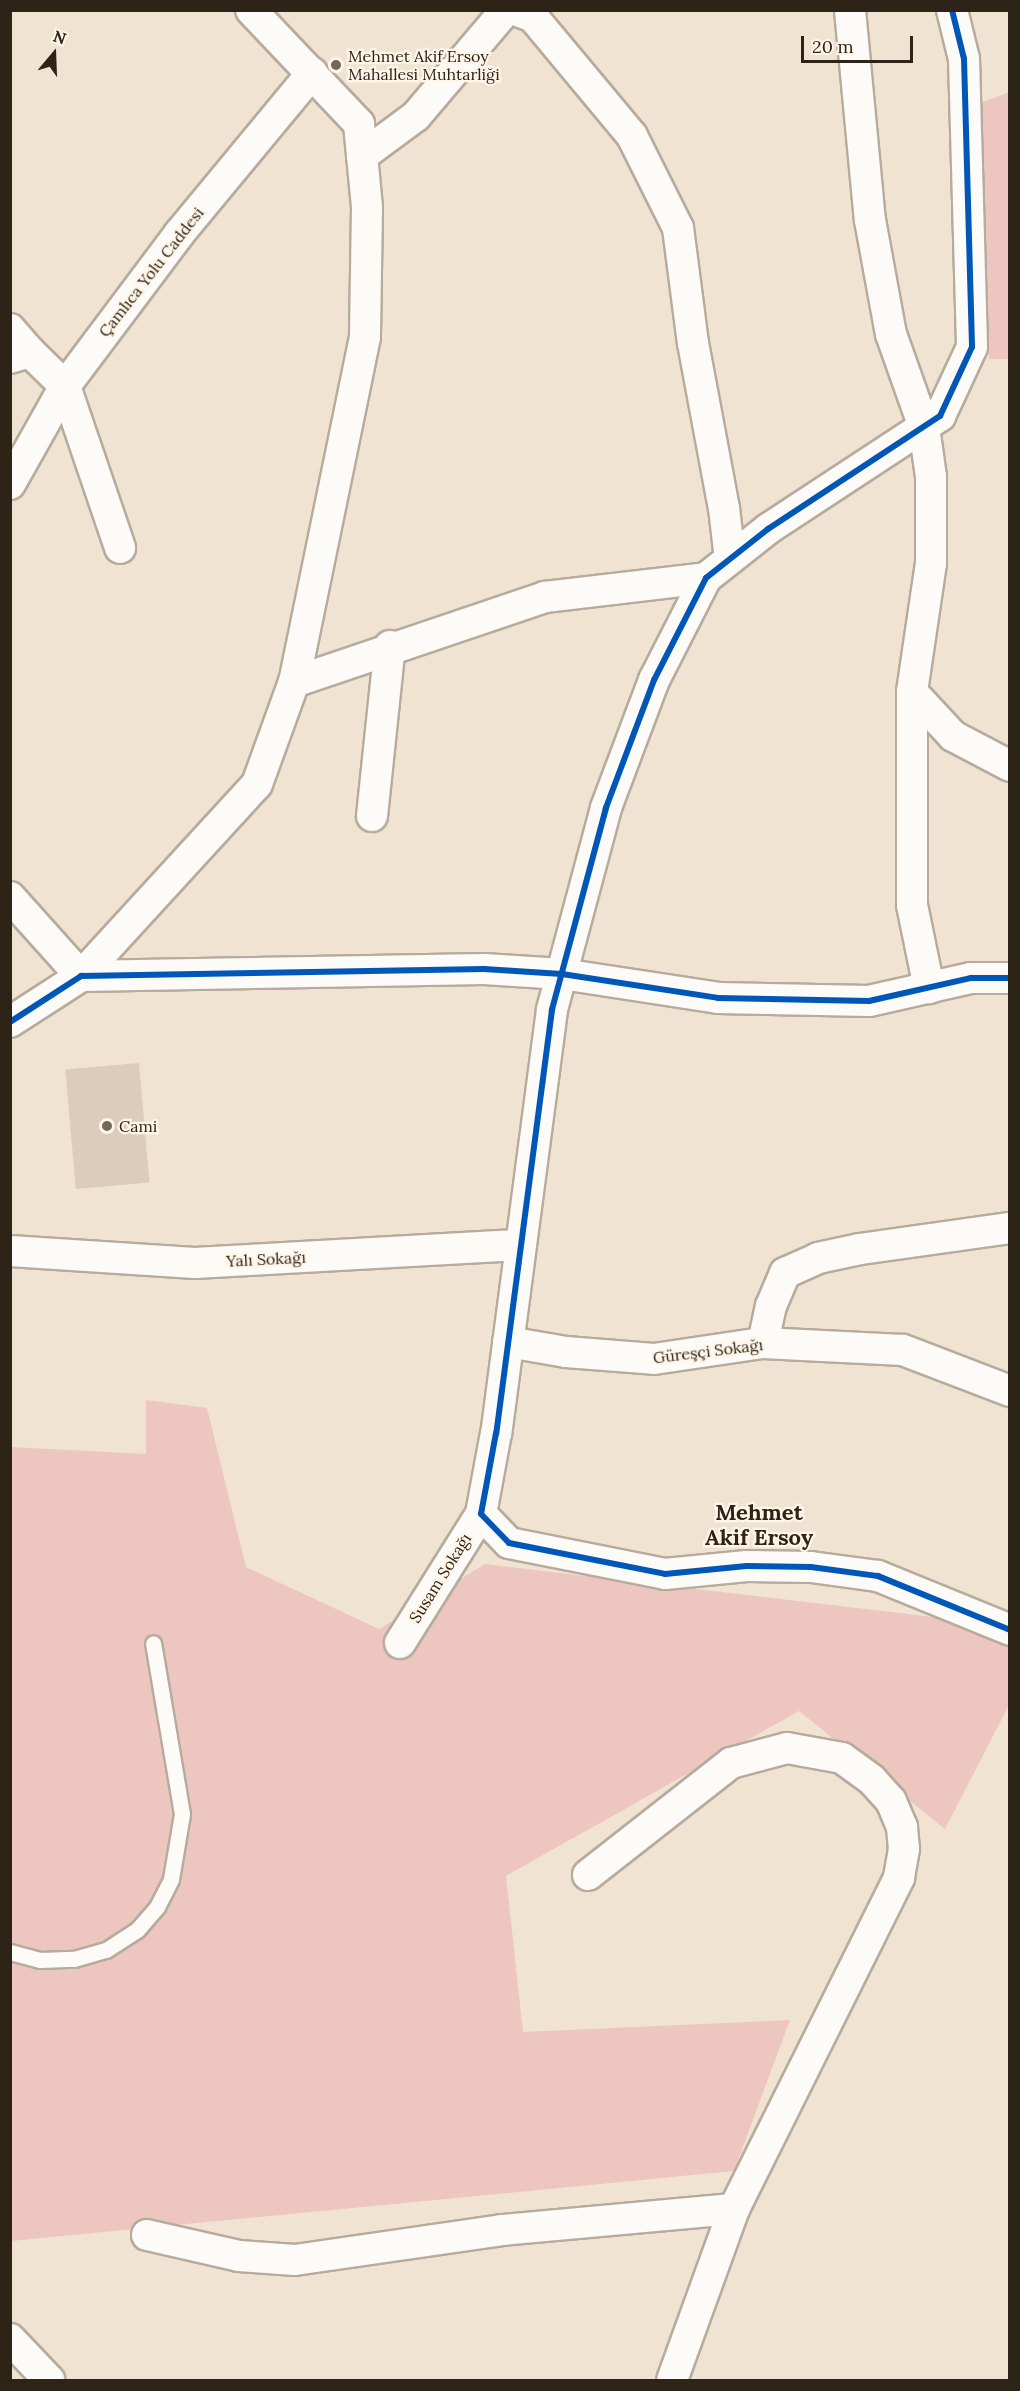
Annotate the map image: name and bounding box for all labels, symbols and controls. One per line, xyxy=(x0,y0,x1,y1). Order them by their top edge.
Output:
north arrow xyxy=(24,24,84,84)
scale bar xyxy=(804,24,916,62)
text: N xyxy=(51,26,69,48)
text: 20 m xyxy=(812,35,854,58)
place label: Mehmet Akif Ersoy Mahallesi Muhtarliği xyxy=(348,46,500,84)
marker: Mehmet Akif Ersoy Mahallesi Muhtarliği xyxy=(329,58,343,72)
street label: Çamlıca Yolu Caddesi xyxy=(94,203,208,341)
place label: Cami xyxy=(119,1116,157,1136)
marker: Cami xyxy=(100,1119,114,1133)
street label: Yalı Sokağı xyxy=(226,1247,306,1271)
street label: Güreşçi Sokağı xyxy=(652,1335,764,1367)
district label: Mehmet Akif Ersoy xyxy=(705,1499,813,1550)
street label: Susam Sokağı xyxy=(405,1530,475,1626)

